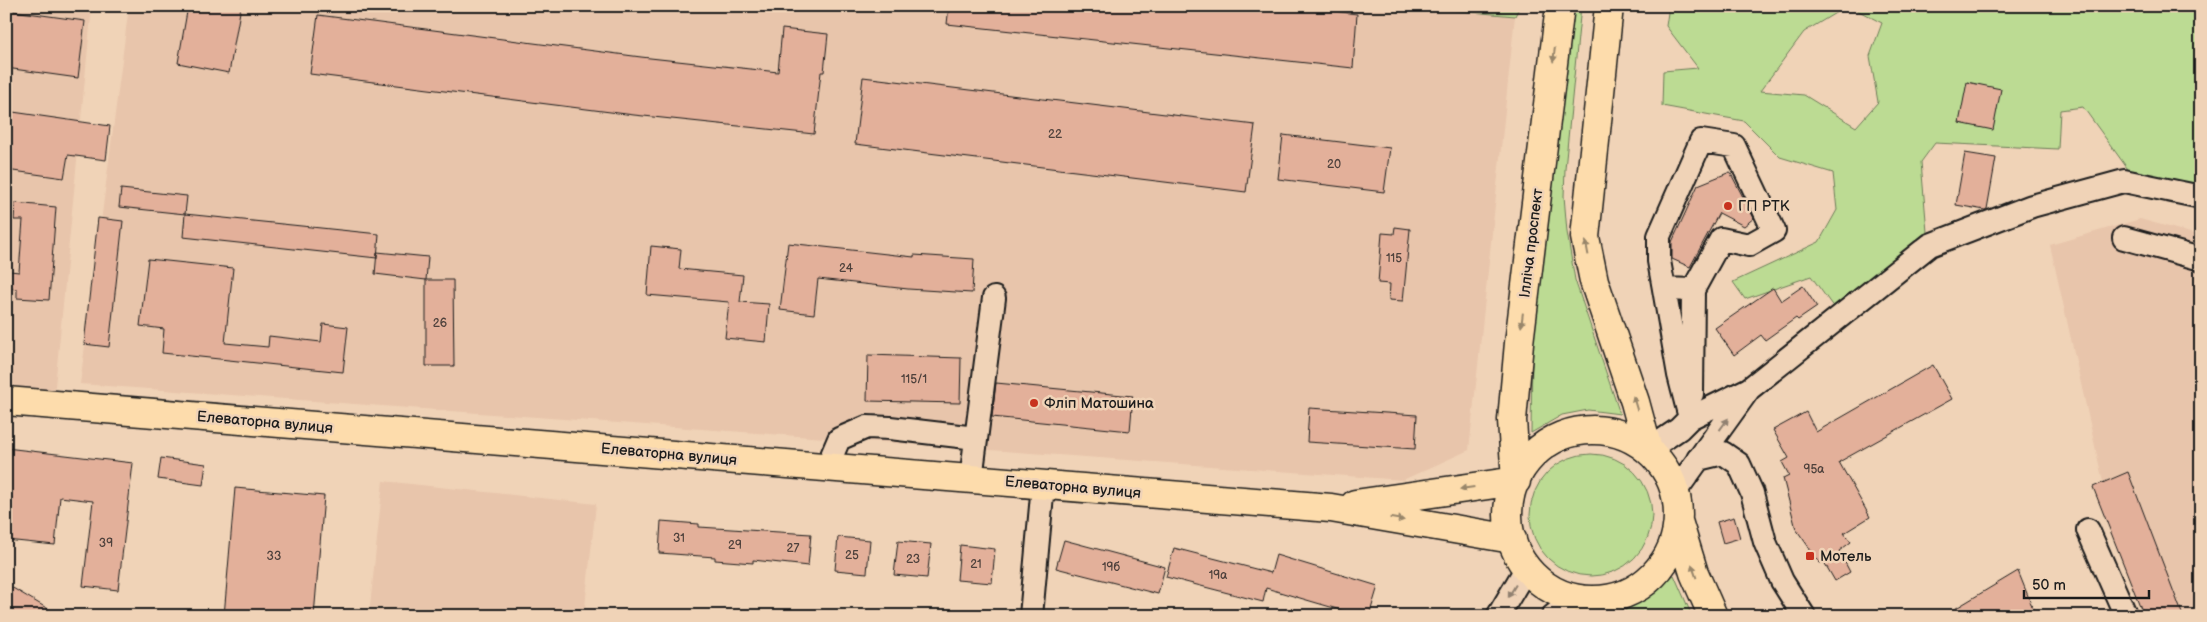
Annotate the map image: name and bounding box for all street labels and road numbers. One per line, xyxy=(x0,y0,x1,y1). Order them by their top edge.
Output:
street label: Ілліча проспект xyxy=(1515,187,1548,299)
street label: Елеваторна вулиця xyxy=(196,407,334,438)
street label: Елеваторна вулиця xyxy=(600,439,738,470)
street label: Елеваторна вулиця xyxy=(1004,472,1142,503)

